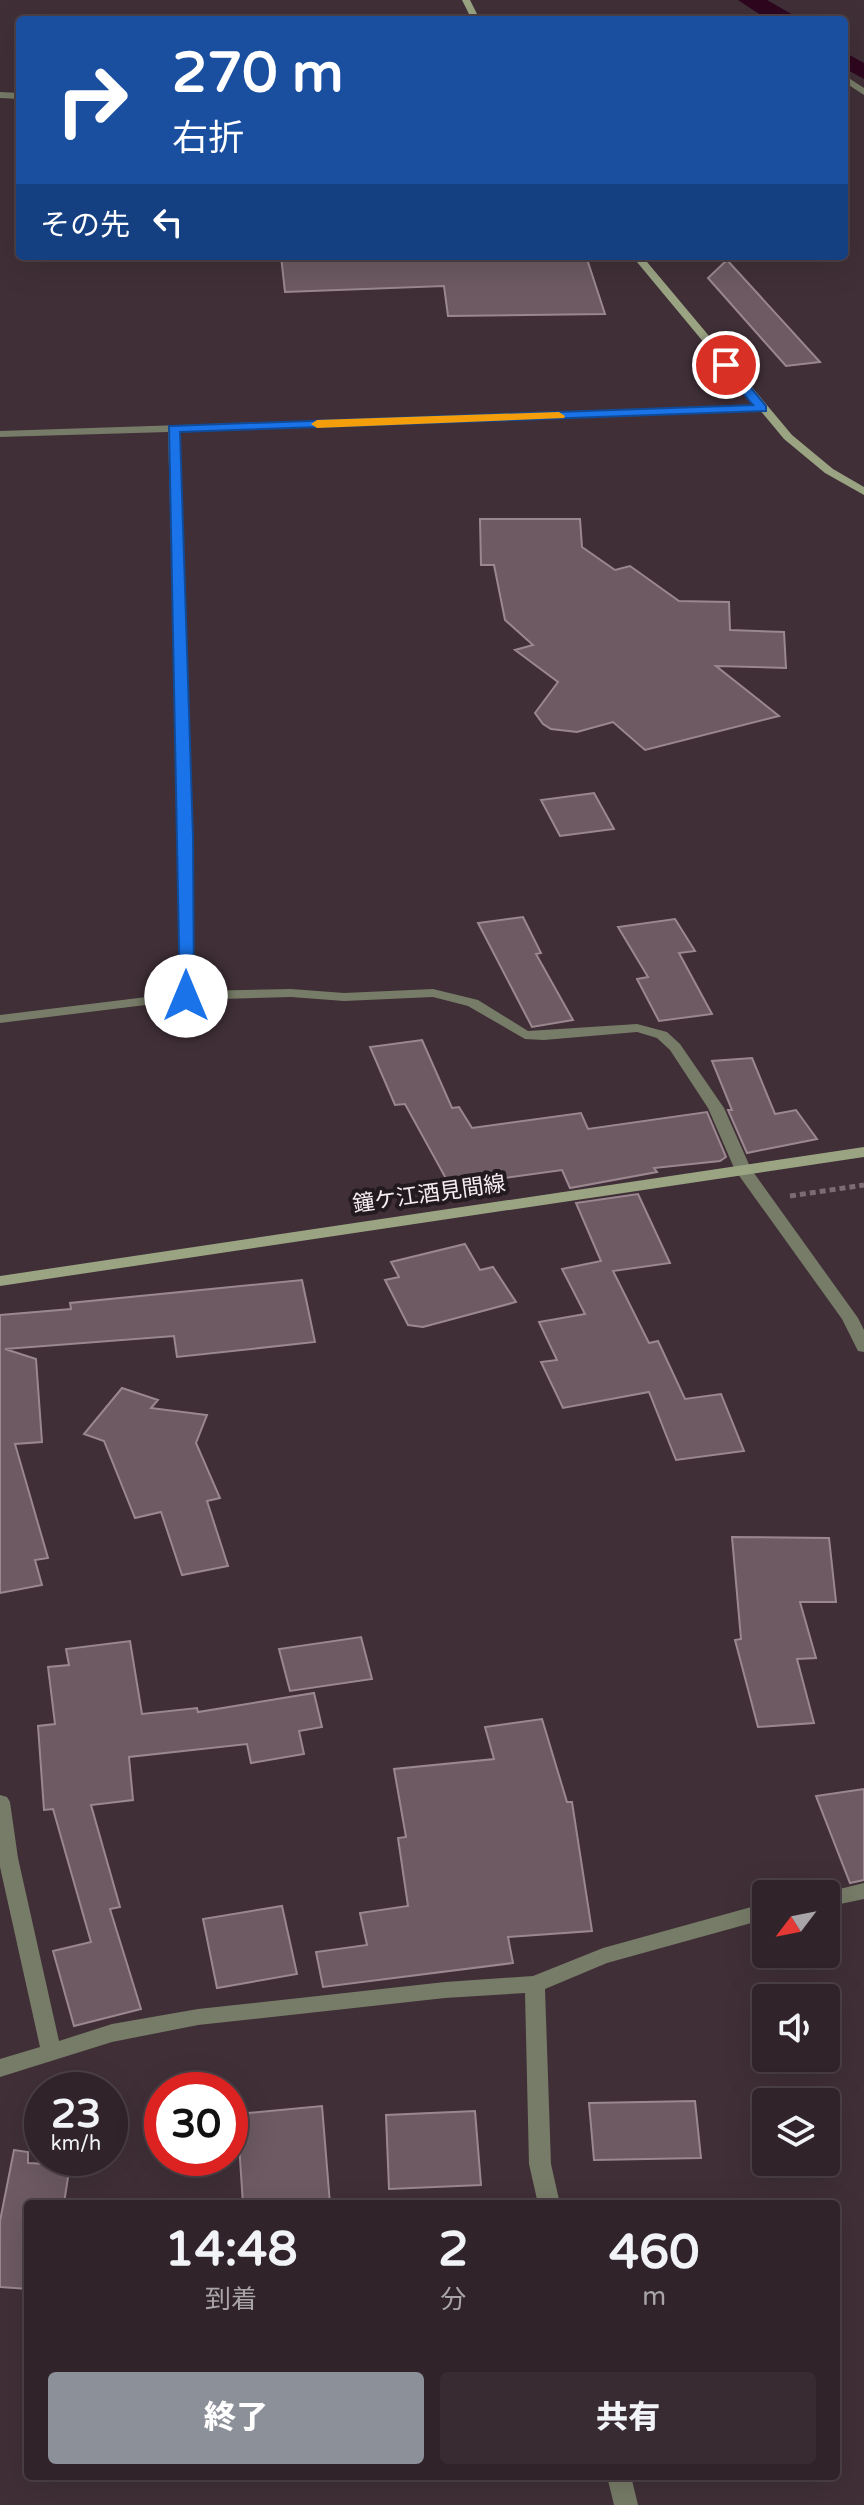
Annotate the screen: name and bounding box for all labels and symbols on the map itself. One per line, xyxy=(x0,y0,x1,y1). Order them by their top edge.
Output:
pin xyxy=(692,331,760,399)
position arrow xyxy=(144,954,228,1038)
street label: 鐘ケ江酒見間線 xyxy=(351,1170,507,1218)
north arrow xyxy=(752,1880,840,1968)
speed limit sign: 30 xyxy=(144,2072,248,2176)

